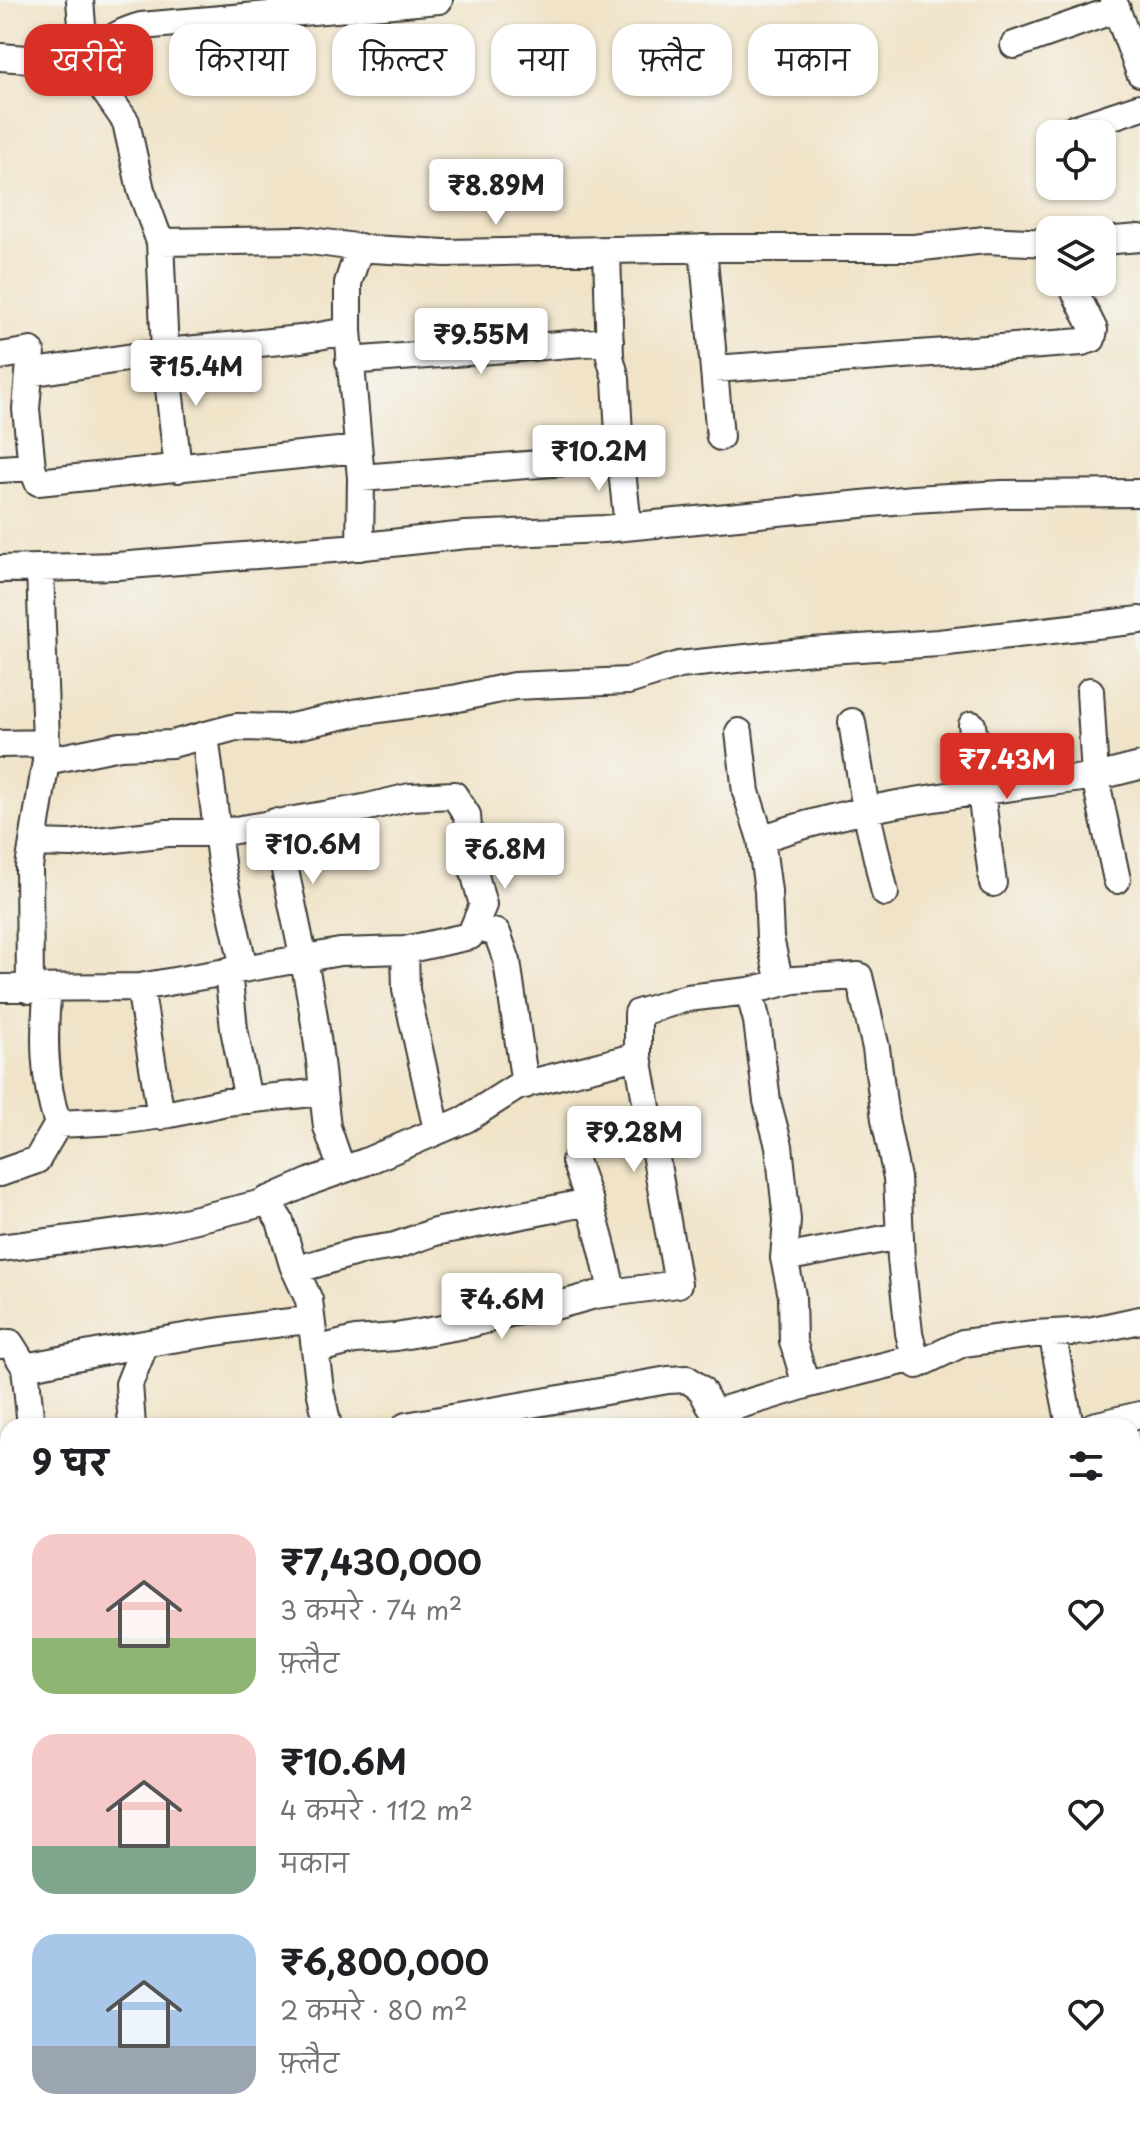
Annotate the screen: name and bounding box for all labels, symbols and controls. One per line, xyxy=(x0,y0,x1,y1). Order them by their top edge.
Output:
chip: खरीदें xyxy=(24,24,153,96)
chip: किराया xyxy=(169,24,316,96)
chip: फ़िल्टर xyxy=(332,24,475,96)
chip: नया xyxy=(491,24,596,96)
chip: फ़्लैट xyxy=(612,24,732,96)
chip: मकान xyxy=(748,24,878,96)
map controls xyxy=(1036,120,1116,296)
button: locate xyxy=(1036,120,1116,200)
pin: ₹8.89M xyxy=(431,159,561,227)
text: ₹8.89M xyxy=(447,165,545,204)
button: layers xyxy=(1036,216,1116,296)
pin: ₹9.55M xyxy=(416,308,546,376)
text: ₹9.55M xyxy=(433,314,529,353)
pin: ₹15.4M xyxy=(131,340,261,408)
text: ₹15.4M xyxy=(149,346,243,385)
pin: ₹10.2M xyxy=(534,425,664,493)
text: ₹10.2M xyxy=(551,431,647,470)
pin: ₹7.43M xyxy=(942,733,1072,801)
text: ₹7.43M xyxy=(958,739,1056,778)
pin: ₹10.6M xyxy=(248,818,378,886)
pin: ₹6.8M xyxy=(449,823,561,891)
text: ₹10.6M xyxy=(265,824,361,863)
text: ₹6.8M xyxy=(464,829,546,868)
pin: ₹9.28M xyxy=(569,1106,699,1174)
text: ₹9.28M xyxy=(585,1112,683,1151)
pin: ₹4.6M xyxy=(446,1273,558,1341)
text: ₹4.6M xyxy=(459,1279,545,1318)
text: 9 घर xyxy=(32,1435,108,1487)
icon: filters xyxy=(1064,1444,1108,1488)
text: ₹7,430,000 xyxy=(280,1535,482,1587)
icon: home xyxy=(96,1566,192,1662)
text: 3 कमरे · 74 m² xyxy=(280,1590,463,1629)
icon: heart xyxy=(1064,1592,1108,1636)
text: फ़्लैट xyxy=(280,1643,339,1682)
text: ₹10.6M xyxy=(280,1735,407,1787)
icon: home xyxy=(96,1766,192,1862)
text: 4 कमरे · 112 m² xyxy=(280,1790,473,1829)
icon: heart xyxy=(1064,1792,1108,1836)
text: मकान xyxy=(280,1843,349,1882)
text: ₹6,800,000 xyxy=(280,1935,489,1987)
icon: home xyxy=(96,1966,192,2062)
text: 2 कमरे · 80 m² xyxy=(280,1990,468,2029)
icon: heart xyxy=(1064,1992,1108,2036)
text: फ़्लैट xyxy=(280,2043,339,2082)

